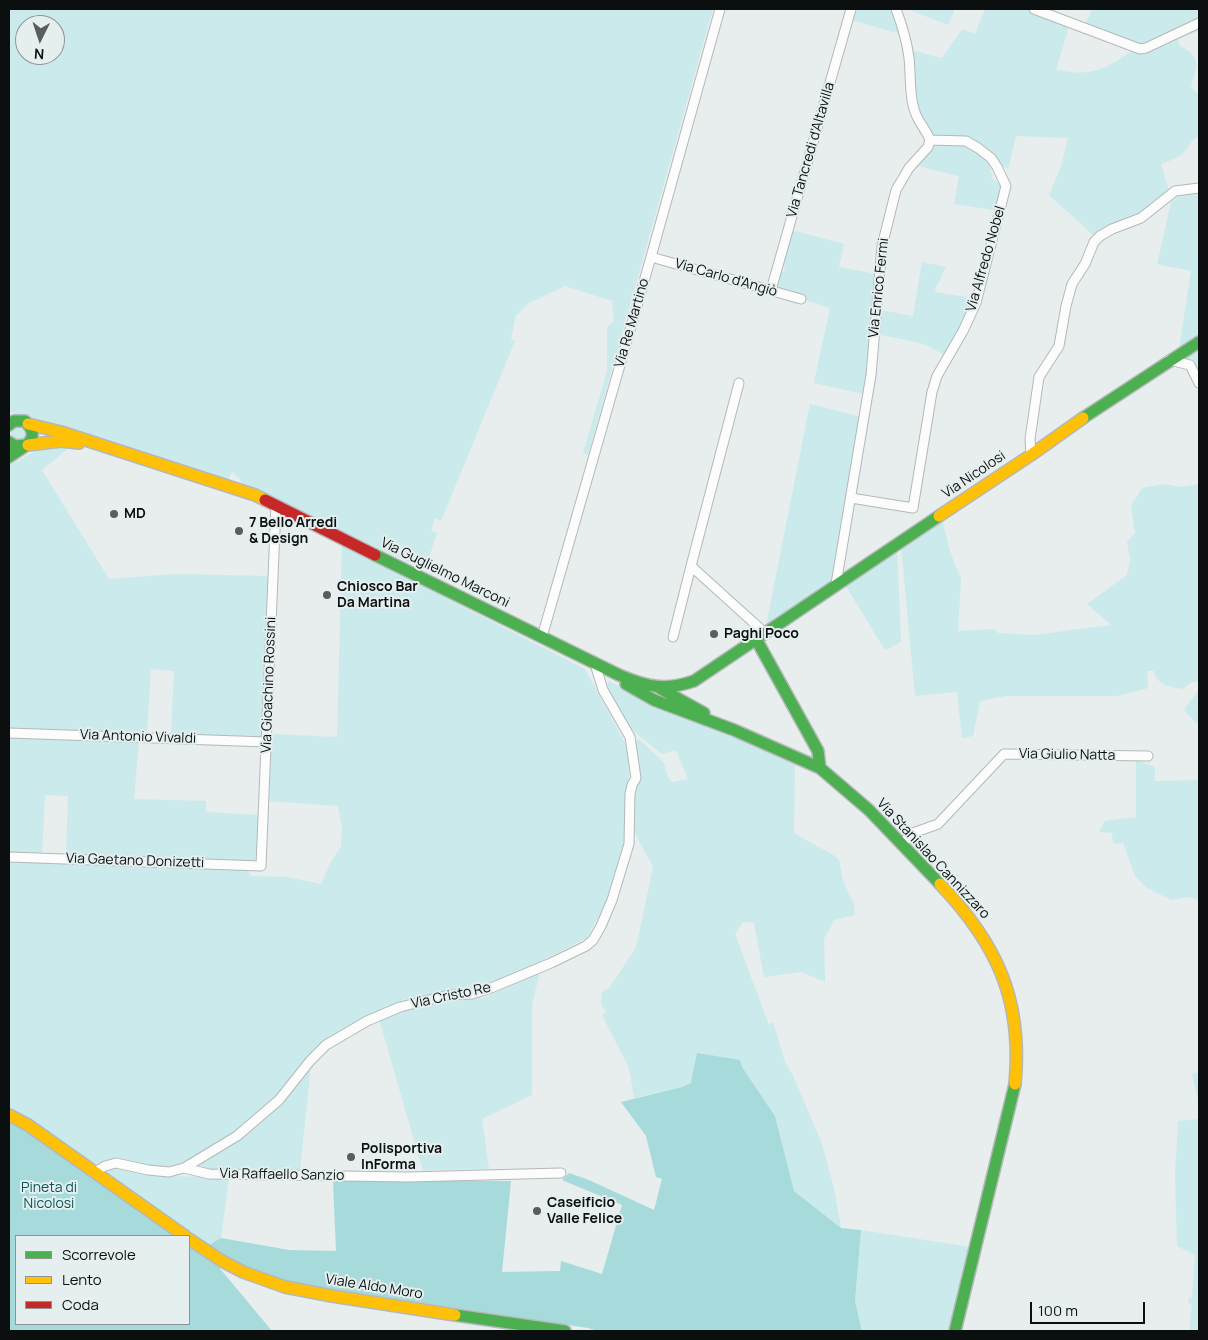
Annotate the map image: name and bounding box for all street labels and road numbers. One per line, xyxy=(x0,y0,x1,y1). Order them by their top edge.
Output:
street label: Via Tancredi d'Altavilla xyxy=(784,80,838,220)
street label: Via Alfredo Nobel xyxy=(963,204,1009,314)
street label: Via Enrico Fermi xyxy=(865,237,893,339)
street label: Via Carlo d'Angiò xyxy=(673,255,779,301)
street label: Via Re Martino xyxy=(611,277,653,369)
street label: Via Nicolosi xyxy=(939,448,1009,502)
street label: Via Guglielmo Marconi xyxy=(378,534,512,612)
street label: Via Gioachino Rossini xyxy=(258,617,280,753)
street label: Via Antonio Vivaldi xyxy=(80,727,196,747)
street label: Via Giulio Natta xyxy=(1019,746,1115,764)
street label: Via Stanislao Cannizzaro xyxy=(873,795,993,923)
street label: Via Gaetano Donizetti xyxy=(65,850,205,872)
street label: Via Cristo Re xyxy=(410,979,492,1013)
street label: Via Raffaello Sanzio xyxy=(219,1166,345,1184)
street label: Viale Aldo Moro xyxy=(324,1271,424,1303)

